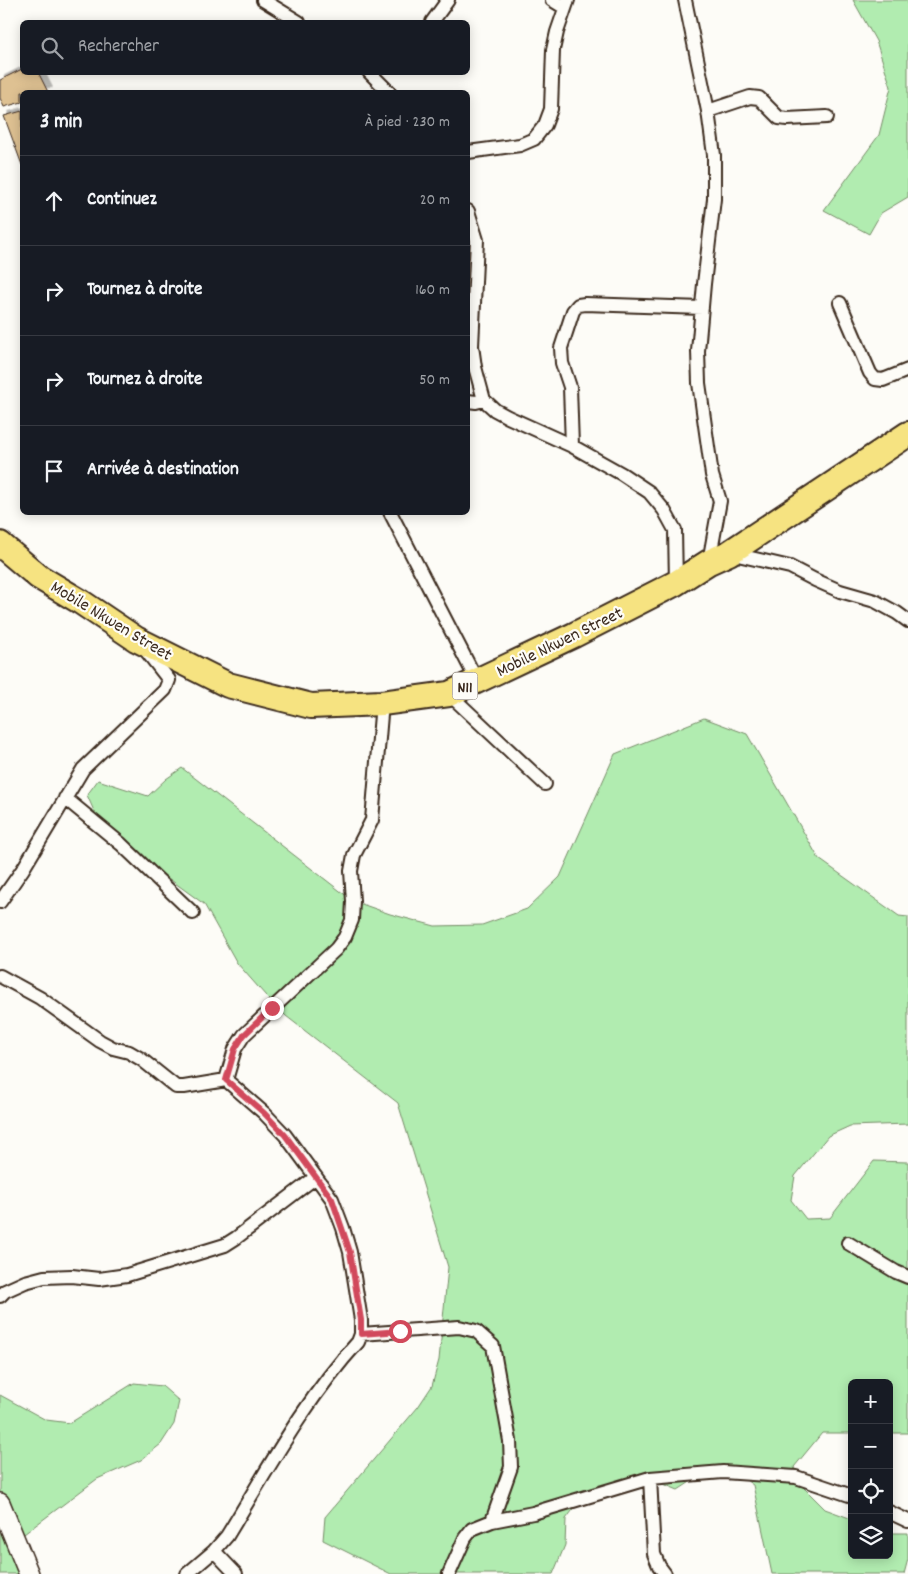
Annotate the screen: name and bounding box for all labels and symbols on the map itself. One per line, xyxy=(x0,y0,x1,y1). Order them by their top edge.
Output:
street label: Mobile Nkwen Street xyxy=(45,576,177,669)
street label: Mobile Nkwen Street xyxy=(493,602,628,685)
road number: N11 xyxy=(452,672,478,699)
route end xyxy=(261,997,284,1020)
route start xyxy=(389,1320,412,1343)

